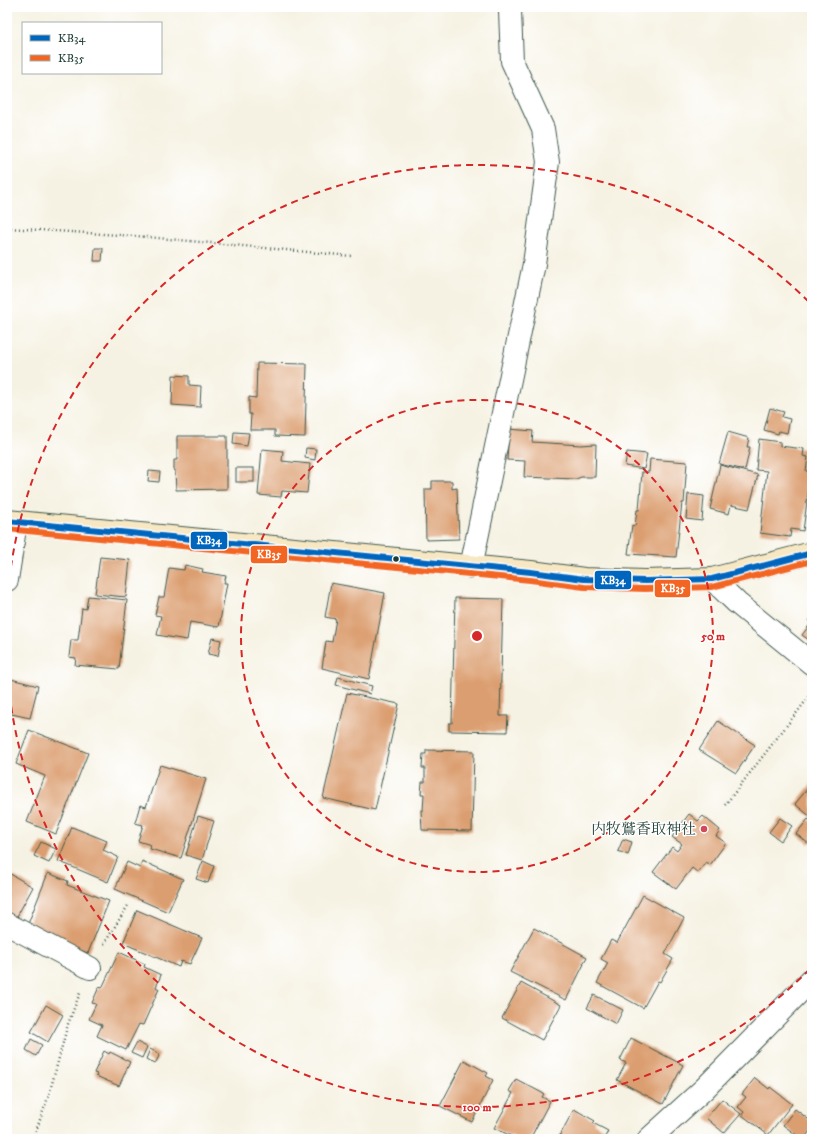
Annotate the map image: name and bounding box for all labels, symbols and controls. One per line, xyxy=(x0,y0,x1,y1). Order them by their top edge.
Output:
legend xyxy=(22,22,162,74)
text: KB34 xyxy=(58,31,87,46)
text: KB35 xyxy=(58,51,85,66)
line badge: KB34 xyxy=(190,531,228,550)
text: KB34 xyxy=(196,534,222,548)
line badge: KB35 xyxy=(250,545,288,564)
text: KB35 xyxy=(257,548,282,562)
unlabelled marker xyxy=(391,554,401,564)
line badge: KB34 xyxy=(594,570,632,590)
text: KB34 xyxy=(600,574,626,588)
line badge: KB35 xyxy=(654,579,691,598)
text: KB35 xyxy=(661,582,686,596)
centre of rings xyxy=(470,629,484,643)
text: 50 m xyxy=(700,629,725,644)
place label: 内牧鷲香取神社 xyxy=(591,820,696,839)
marker: 内牧鷲香取神社 xyxy=(699,824,709,834)
text: 100 m xyxy=(463,1100,491,1115)

